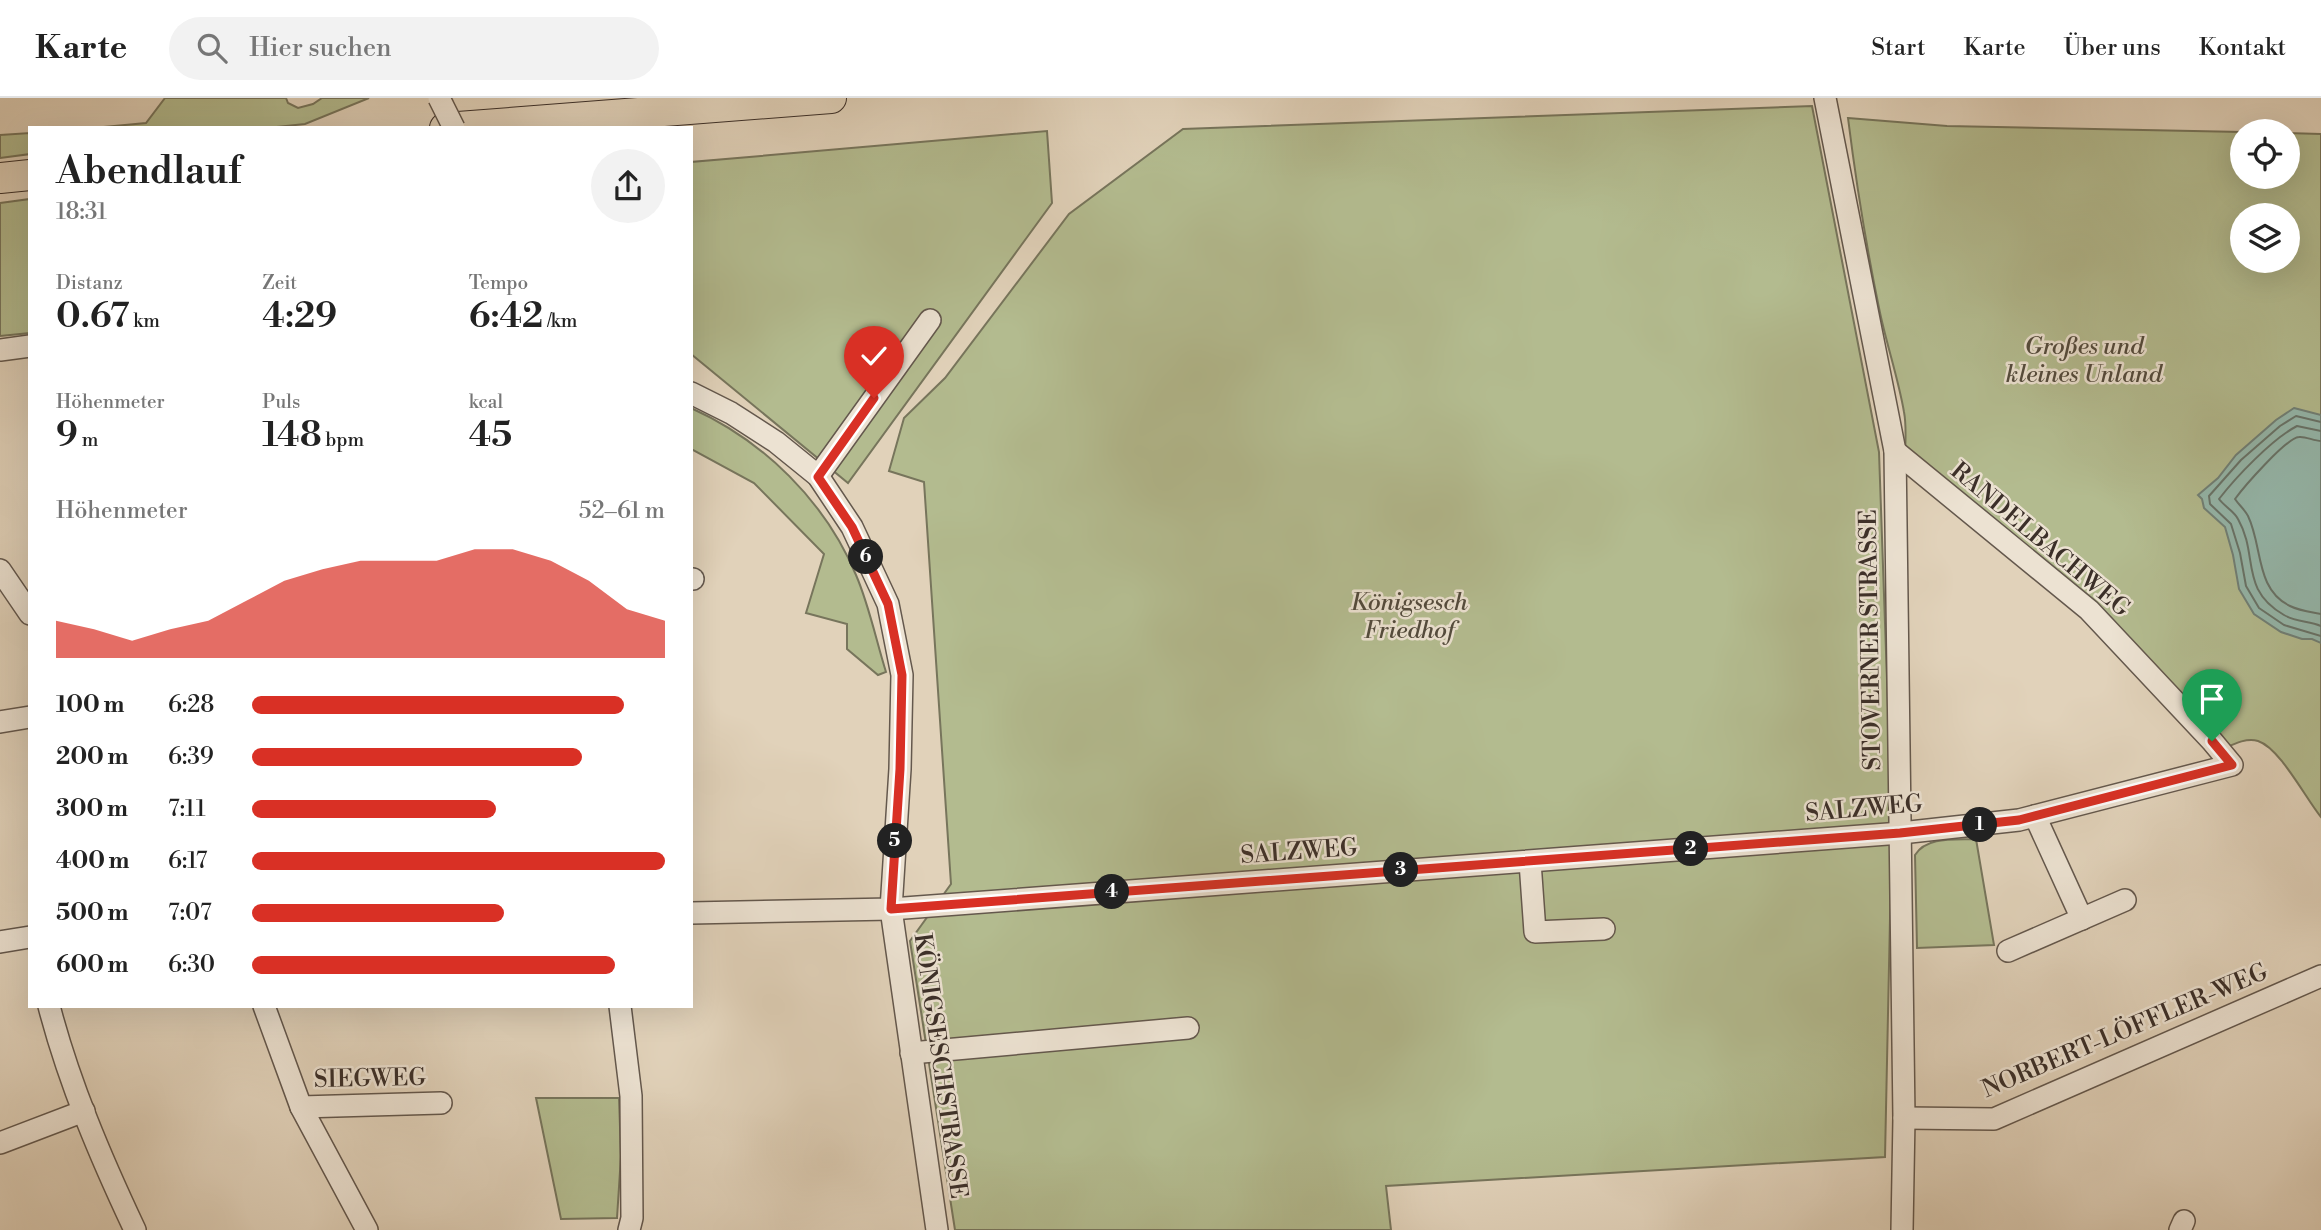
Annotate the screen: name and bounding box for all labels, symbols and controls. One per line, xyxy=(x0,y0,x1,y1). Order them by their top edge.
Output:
search box xyxy=(169,17,659,80)
text: Karte xyxy=(35,28,127,69)
icon: search xyxy=(193,29,231,67)
text: Hier suchen xyxy=(249,32,392,64)
text: Start xyxy=(1871,33,1925,63)
text: Karte xyxy=(1963,33,2026,63)
text: Über uns xyxy=(2064,33,2161,63)
text: Kontakt xyxy=(2199,33,2286,63)
map controls xyxy=(2230,119,2300,273)
button: locate xyxy=(2230,119,2300,189)
text: Abendlauf xyxy=(56,148,241,195)
button: share xyxy=(591,149,665,223)
text: 18:31 xyxy=(56,198,107,226)
button: layers xyxy=(2230,203,2300,273)
text: Distanz xyxy=(56,271,123,295)
text: Zeit xyxy=(262,271,297,295)
text: Tempo xyxy=(469,271,528,295)
text: 0.67 xyxy=(56,295,129,338)
text: 4:29 xyxy=(262,295,337,338)
text: 6:42 xyxy=(469,295,543,338)
text: km xyxy=(129,309,160,333)
text: /km xyxy=(543,309,577,333)
pin xyxy=(844,326,904,398)
park label: Großes und kleines Unland xyxy=(2006,332,2164,390)
icon: check xyxy=(855,337,893,375)
text: Höhenmeter xyxy=(56,390,165,414)
text: Puls xyxy=(262,390,300,414)
text: kcal xyxy=(469,390,503,414)
text: 9 xyxy=(56,414,78,457)
text: 148 xyxy=(262,414,322,457)
text: 45 xyxy=(469,414,512,457)
text: m xyxy=(78,428,98,452)
text: bpm xyxy=(322,428,364,452)
street label: RANDELBACHWEG xyxy=(1944,456,2136,624)
text: Höhenmeter xyxy=(56,497,188,525)
text: 52–61 m xyxy=(579,497,665,525)
street label: STOVERNER STRASSE xyxy=(1854,509,1888,771)
pin: 6 xyxy=(848,540,884,574)
text: 6 xyxy=(860,544,871,568)
park label: Königsesch Friedhof xyxy=(1351,588,1468,646)
pin xyxy=(2182,669,2242,741)
icon: arrive xyxy=(2193,680,2231,718)
text: 100 m xyxy=(56,691,124,719)
text: 6:28 xyxy=(168,691,214,719)
text: 200 m xyxy=(56,743,128,771)
text: 6:39 xyxy=(168,743,214,771)
street label: SALZWEG xyxy=(1804,789,1924,829)
text: 300 m xyxy=(56,795,128,823)
text: 7:11 xyxy=(168,795,206,823)
pin: 1 xyxy=(1962,808,1997,842)
text: 1 xyxy=(1975,812,1984,836)
pin: 5 xyxy=(878,824,912,858)
text: 5 xyxy=(889,828,900,852)
pin: 2 xyxy=(1674,832,1708,866)
street label: SALZWEG xyxy=(1239,833,1359,871)
text: 2 xyxy=(1685,836,1696,860)
text: 400 m xyxy=(56,847,129,875)
text: 6:17 xyxy=(168,847,207,875)
pin: 3 xyxy=(1384,852,1418,888)
text: 3 xyxy=(1395,857,1406,881)
pin: 4 xyxy=(1094,874,1130,910)
text: 4 xyxy=(1105,879,1118,903)
text: 500 m xyxy=(56,899,128,927)
text: 7:07 xyxy=(168,899,212,927)
street label: KÖNIGSESCHSTRASSE xyxy=(907,931,974,1200)
text: 600 m xyxy=(56,951,129,979)
text: 6:30 xyxy=(168,951,215,979)
street label: NORBERT-LÖFFLER-WEG xyxy=(1977,956,2273,1105)
street label: SIEGWEG xyxy=(314,1063,427,1095)

